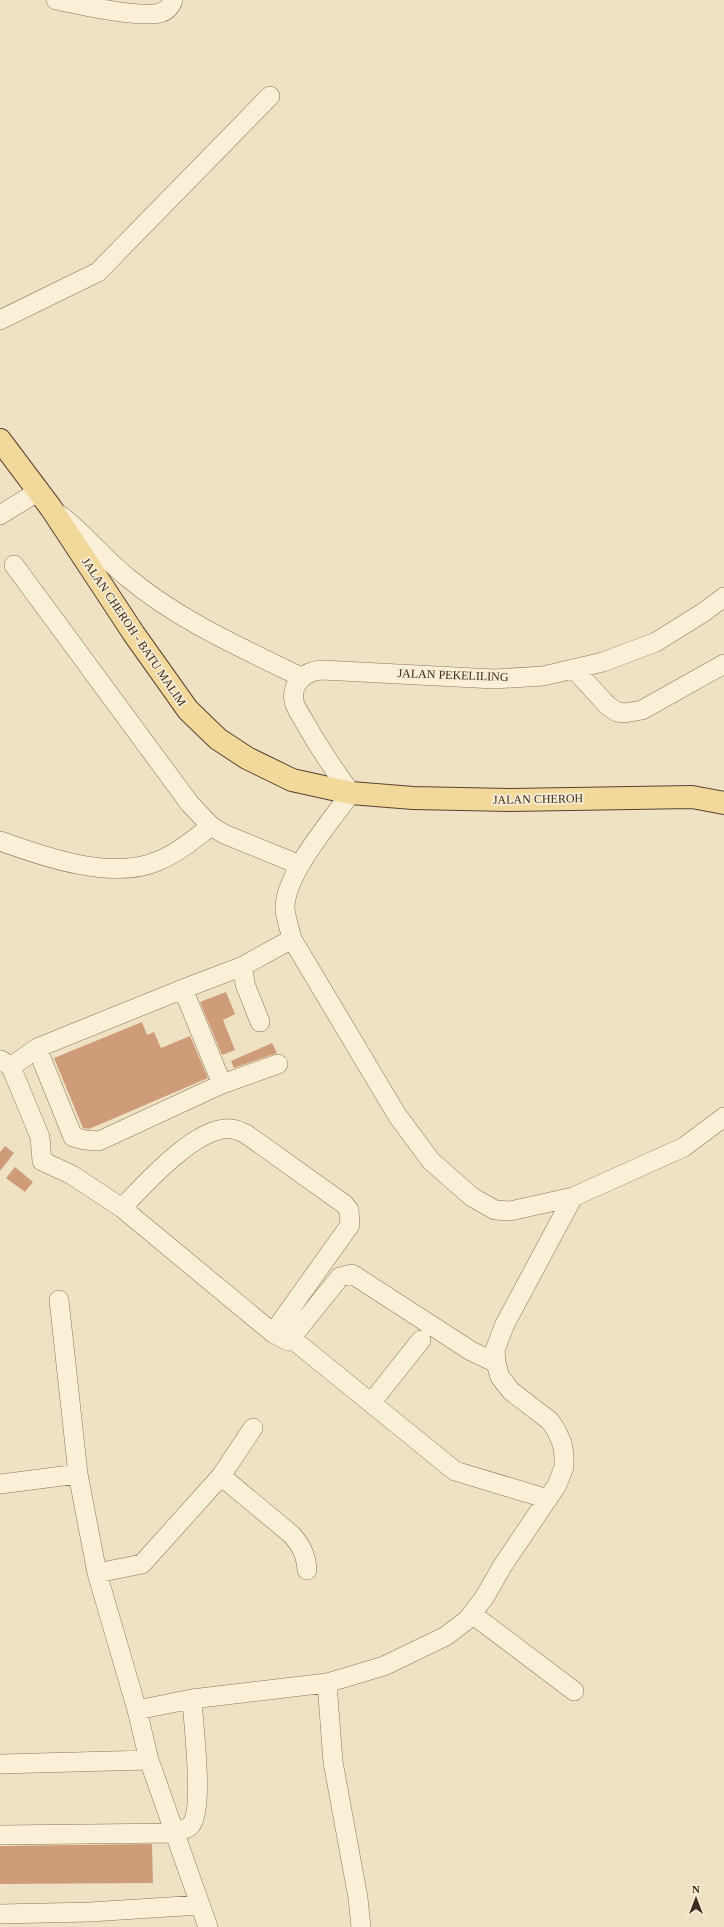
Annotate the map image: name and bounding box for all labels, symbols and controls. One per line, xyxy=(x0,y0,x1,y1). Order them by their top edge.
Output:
street label: JALAN CHEROH - BATU MALIM xyxy=(79,555,189,709)
street label: JALAN PEKELILING xyxy=(397,666,509,684)
street label: JALAN CHEROH xyxy=(493,791,584,807)
north arrow xyxy=(676,1879,716,1919)
text: N xyxy=(692,1883,700,1895)

